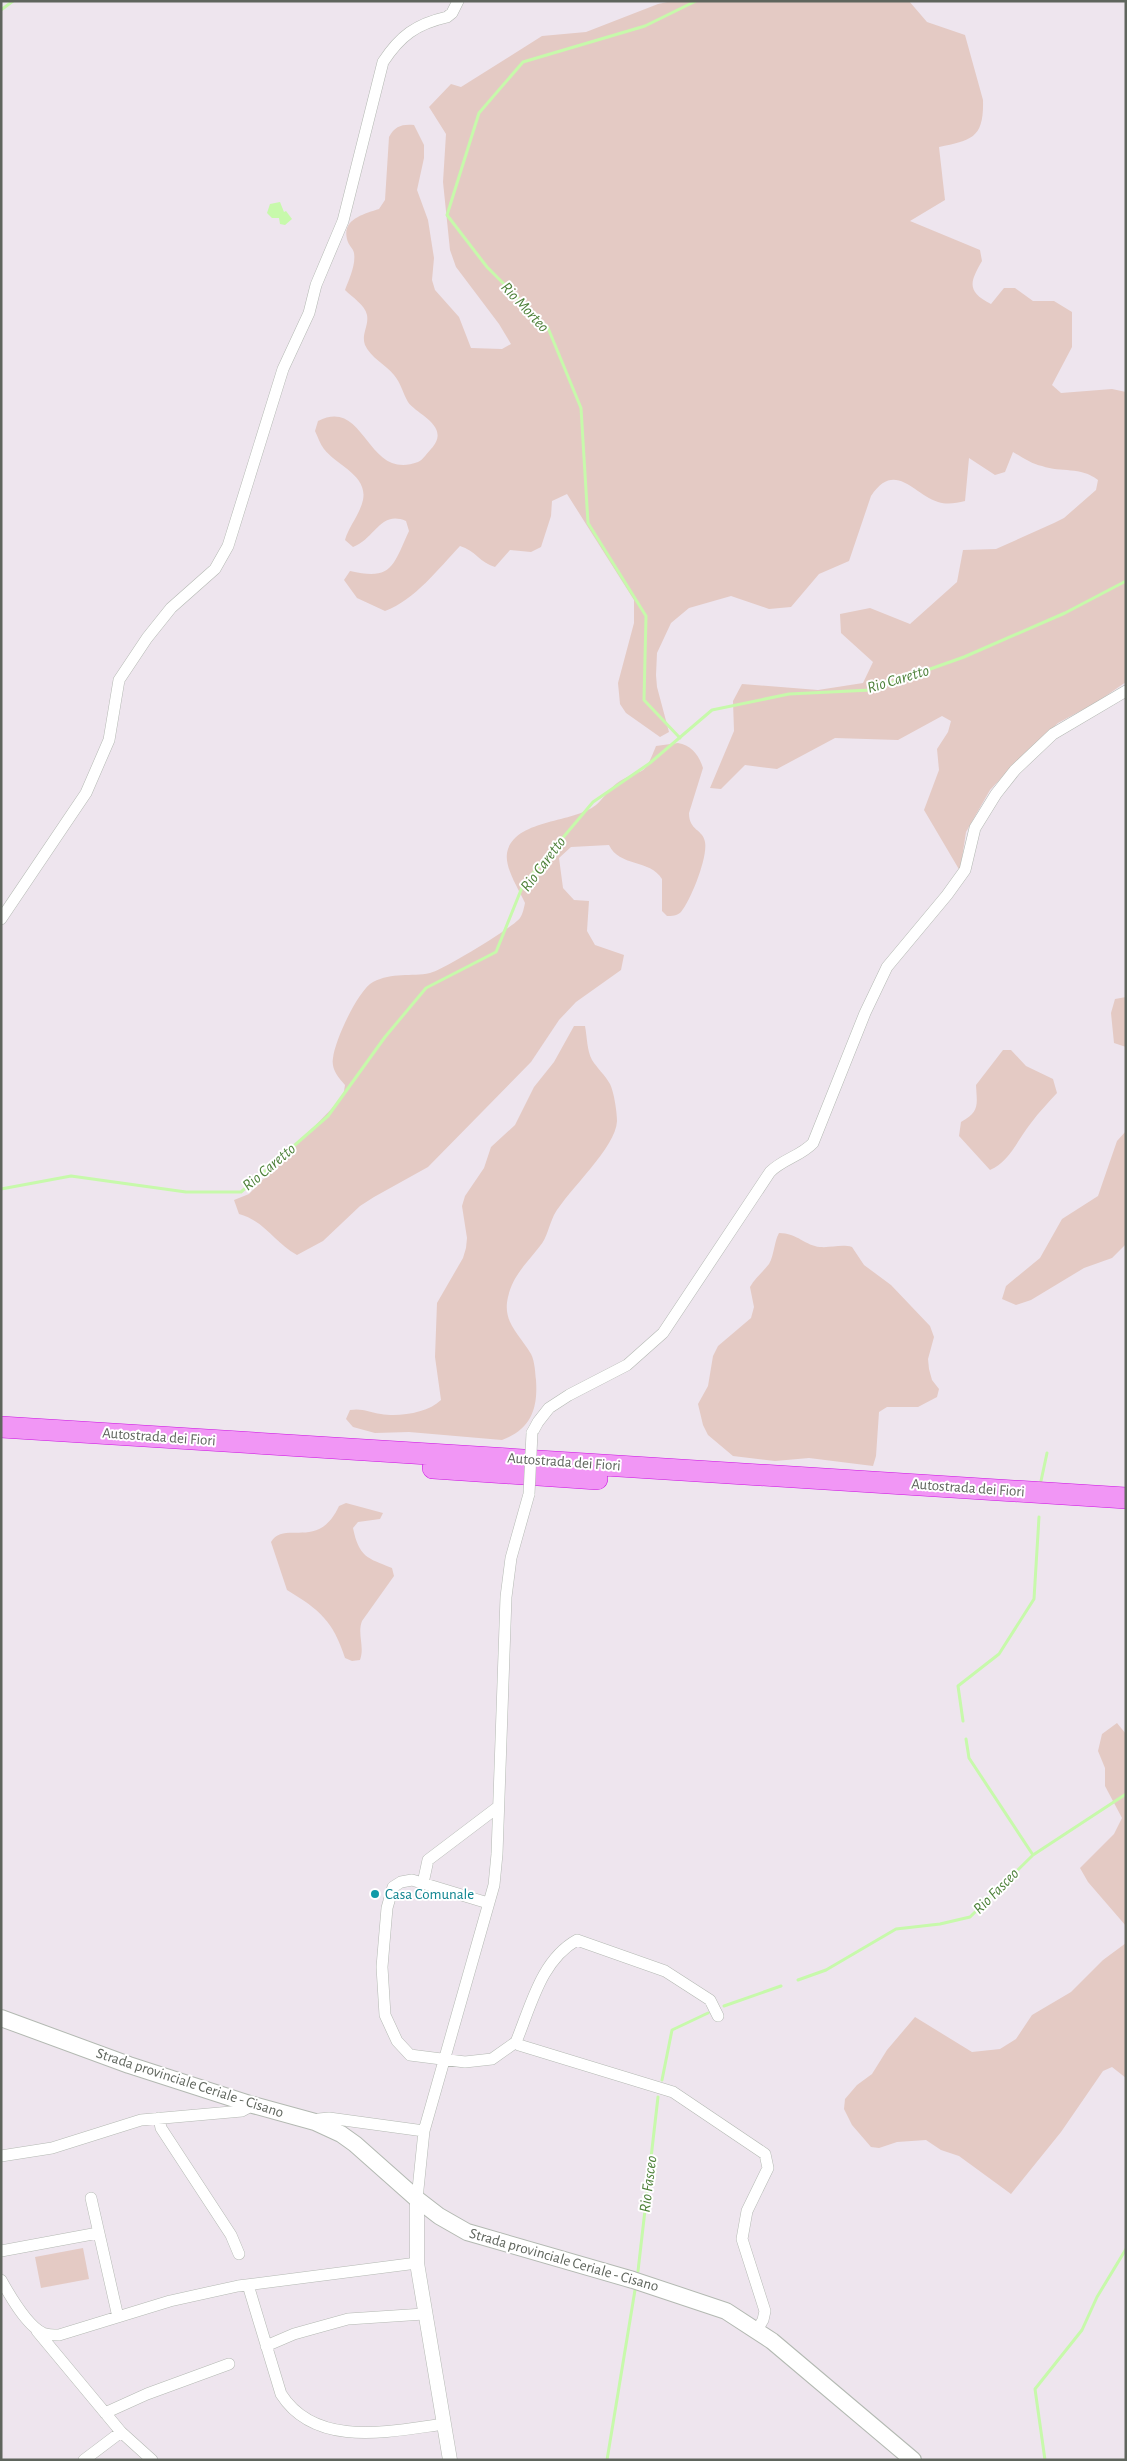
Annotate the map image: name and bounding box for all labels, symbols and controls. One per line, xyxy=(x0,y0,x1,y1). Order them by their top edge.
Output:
water label: Rio Morteo xyxy=(498,279,552,335)
water label: Rio Caretto xyxy=(865,662,931,696)
water label: Rio Caretto xyxy=(517,833,569,894)
water label: Rio Caretto xyxy=(239,1140,299,1194)
street label: Autostrada dei Fiori xyxy=(102,1426,216,1448)
street label: Autostrada dei Fiori xyxy=(507,1451,621,1473)
street label: Autostrada dei Fiori xyxy=(911,1477,1025,1499)
water label: Rio Fasceo xyxy=(970,1865,1022,1917)
place label: Casa Comunale xyxy=(385,1887,474,1902)
marker: Casa Comunale xyxy=(369,1888,381,1900)
street label: Strada provinciale Ceriale - Cisano xyxy=(94,2046,286,2120)
water label: Rio Fasceo xyxy=(637,2154,659,2213)
street label: Strada provinciale Ceriale - Cisano xyxy=(468,2226,660,2294)

